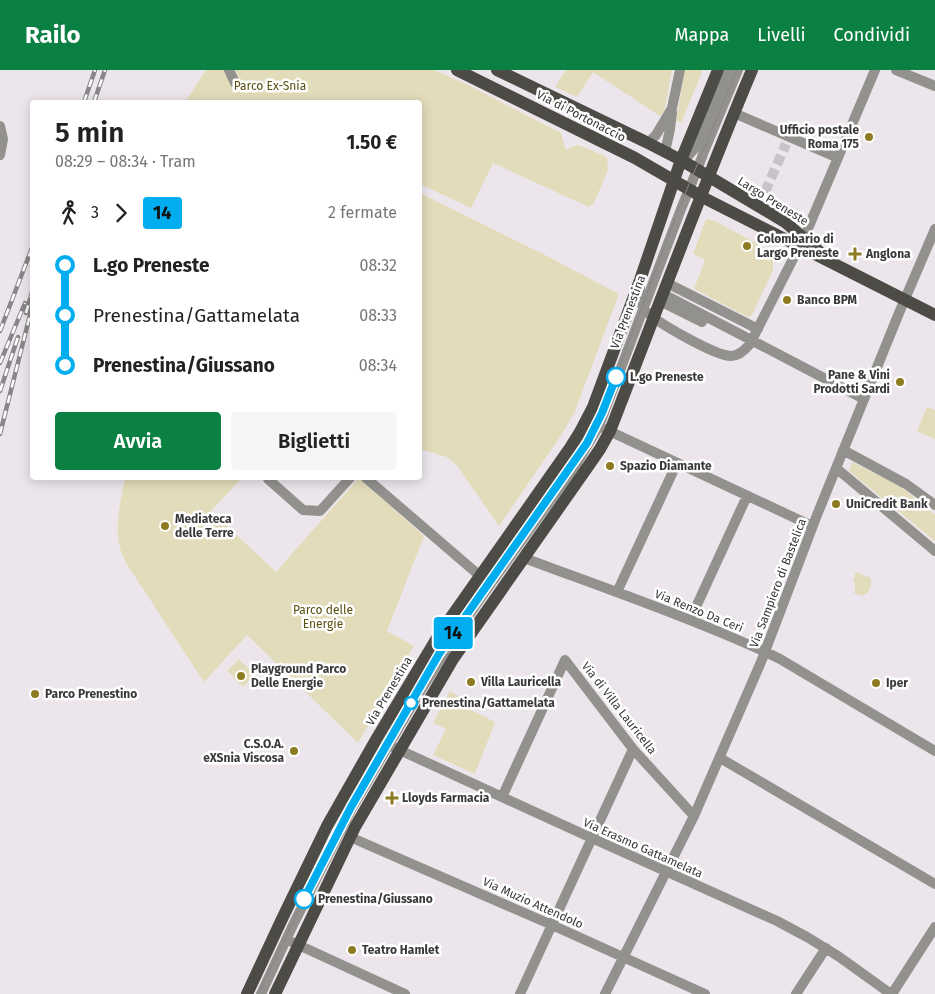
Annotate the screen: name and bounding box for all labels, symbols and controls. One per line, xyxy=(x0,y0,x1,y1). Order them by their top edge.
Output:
text: Railo xyxy=(25,21,81,49)
text: Mappa xyxy=(675,24,729,46)
text: Livelli xyxy=(757,24,806,46)
text: Condividi xyxy=(834,24,910,46)
park label: Parco Ex-Snia xyxy=(234,79,306,93)
street label: Via di Portonaccio xyxy=(534,87,628,145)
text: 5 min xyxy=(55,116,124,149)
place label: Ufficio postale Roma 175 xyxy=(780,123,860,151)
text: 1.50 € xyxy=(346,131,397,154)
marker: Ufficio postale Roma 175 xyxy=(863,131,875,143)
text: 08:29 – 08:34 · Tram xyxy=(55,152,196,171)
street label: Largo Preneste xyxy=(735,174,811,228)
icon: walk xyxy=(55,199,83,227)
icon: forward xyxy=(107,199,135,227)
text: 14 xyxy=(153,202,172,224)
text: 3 xyxy=(91,203,99,222)
text: 2 fermate xyxy=(328,203,397,222)
place label: Colombario di Largo Preneste xyxy=(757,232,839,260)
marker: Colombario di Largo Preneste xyxy=(741,240,753,252)
marker: Anglona xyxy=(848,247,862,261)
place label: Anglona xyxy=(865,247,911,261)
text: L.go Preneste xyxy=(93,254,209,277)
text: 08:32 xyxy=(360,256,397,275)
street label: Via Prenestina xyxy=(608,273,648,351)
place label: Banco BPM xyxy=(797,293,858,307)
marker: Banco BPM xyxy=(781,294,793,306)
text: Prenestina/Gattamelata xyxy=(93,304,300,327)
text: 08:33 xyxy=(359,306,397,325)
text: Prenestina/Giussano xyxy=(93,354,275,377)
text: 08:34 xyxy=(359,356,397,375)
marker: L.go Preneste xyxy=(606,367,626,387)
place label: Pane & Vini Prodotti Sardi xyxy=(813,368,890,396)
place label: L.go Preneste xyxy=(630,370,704,384)
marker: Pane & Vini Prodotti Sardi xyxy=(894,376,906,388)
button: Avvia xyxy=(55,412,221,470)
button: Biglietti xyxy=(231,412,397,470)
place label: Spazio Diamante xyxy=(620,459,712,473)
marker: Spazio Diamante xyxy=(604,460,616,472)
place label: UniCredit Bank xyxy=(846,497,928,511)
marker: UniCredit Bank xyxy=(830,498,842,510)
place label: Mediateca delle Terre xyxy=(175,512,234,540)
street label: Via Sampiero di Bastelica xyxy=(747,516,809,650)
marker: Mediateca delle Terre xyxy=(159,520,171,532)
street label: Via Renzo Da Ceri xyxy=(653,587,745,635)
park label: Parco delle Energie xyxy=(293,603,353,631)
line badge: 14 xyxy=(430,617,476,649)
text: 14 xyxy=(444,622,462,644)
street label: Via Prenestina xyxy=(363,654,415,728)
street label: Via di Villa Lauricella xyxy=(579,659,659,757)
place label: Playground Parco Delle Energie xyxy=(251,662,346,690)
marker: Playground Parco Delle Energie xyxy=(235,670,247,682)
place label: Villa Lauricella xyxy=(480,675,562,689)
marker: Villa Lauricella xyxy=(465,676,477,688)
place label: Iper xyxy=(886,676,908,690)
marker: Iper xyxy=(870,677,882,689)
place label: Parco Prenestino xyxy=(45,687,137,701)
marker: Parco Prenestino xyxy=(29,688,41,700)
marker: Prenestina/Gattamelata xyxy=(404,696,418,710)
place label: Prenestina/Gattamelata xyxy=(422,696,555,710)
place label: C.S.O.A. eXSnia Viscosa xyxy=(203,737,284,765)
marker: C.S.O.A. eXSnia Viscosa xyxy=(288,745,300,757)
place label: Lloyds Farmacia xyxy=(402,791,490,805)
marker: Lloyds Farmacia xyxy=(386,792,398,804)
street label: Via Erasmo Gattamelata xyxy=(581,815,705,881)
street label: Via Muzio Attendolo xyxy=(481,875,585,931)
marker: Prenestina/Giussano xyxy=(294,889,314,909)
place label: Prenestina/Giussano xyxy=(318,892,433,906)
place label: Teatro Hamlet xyxy=(362,943,440,957)
marker: Teatro Hamlet xyxy=(346,944,358,956)

